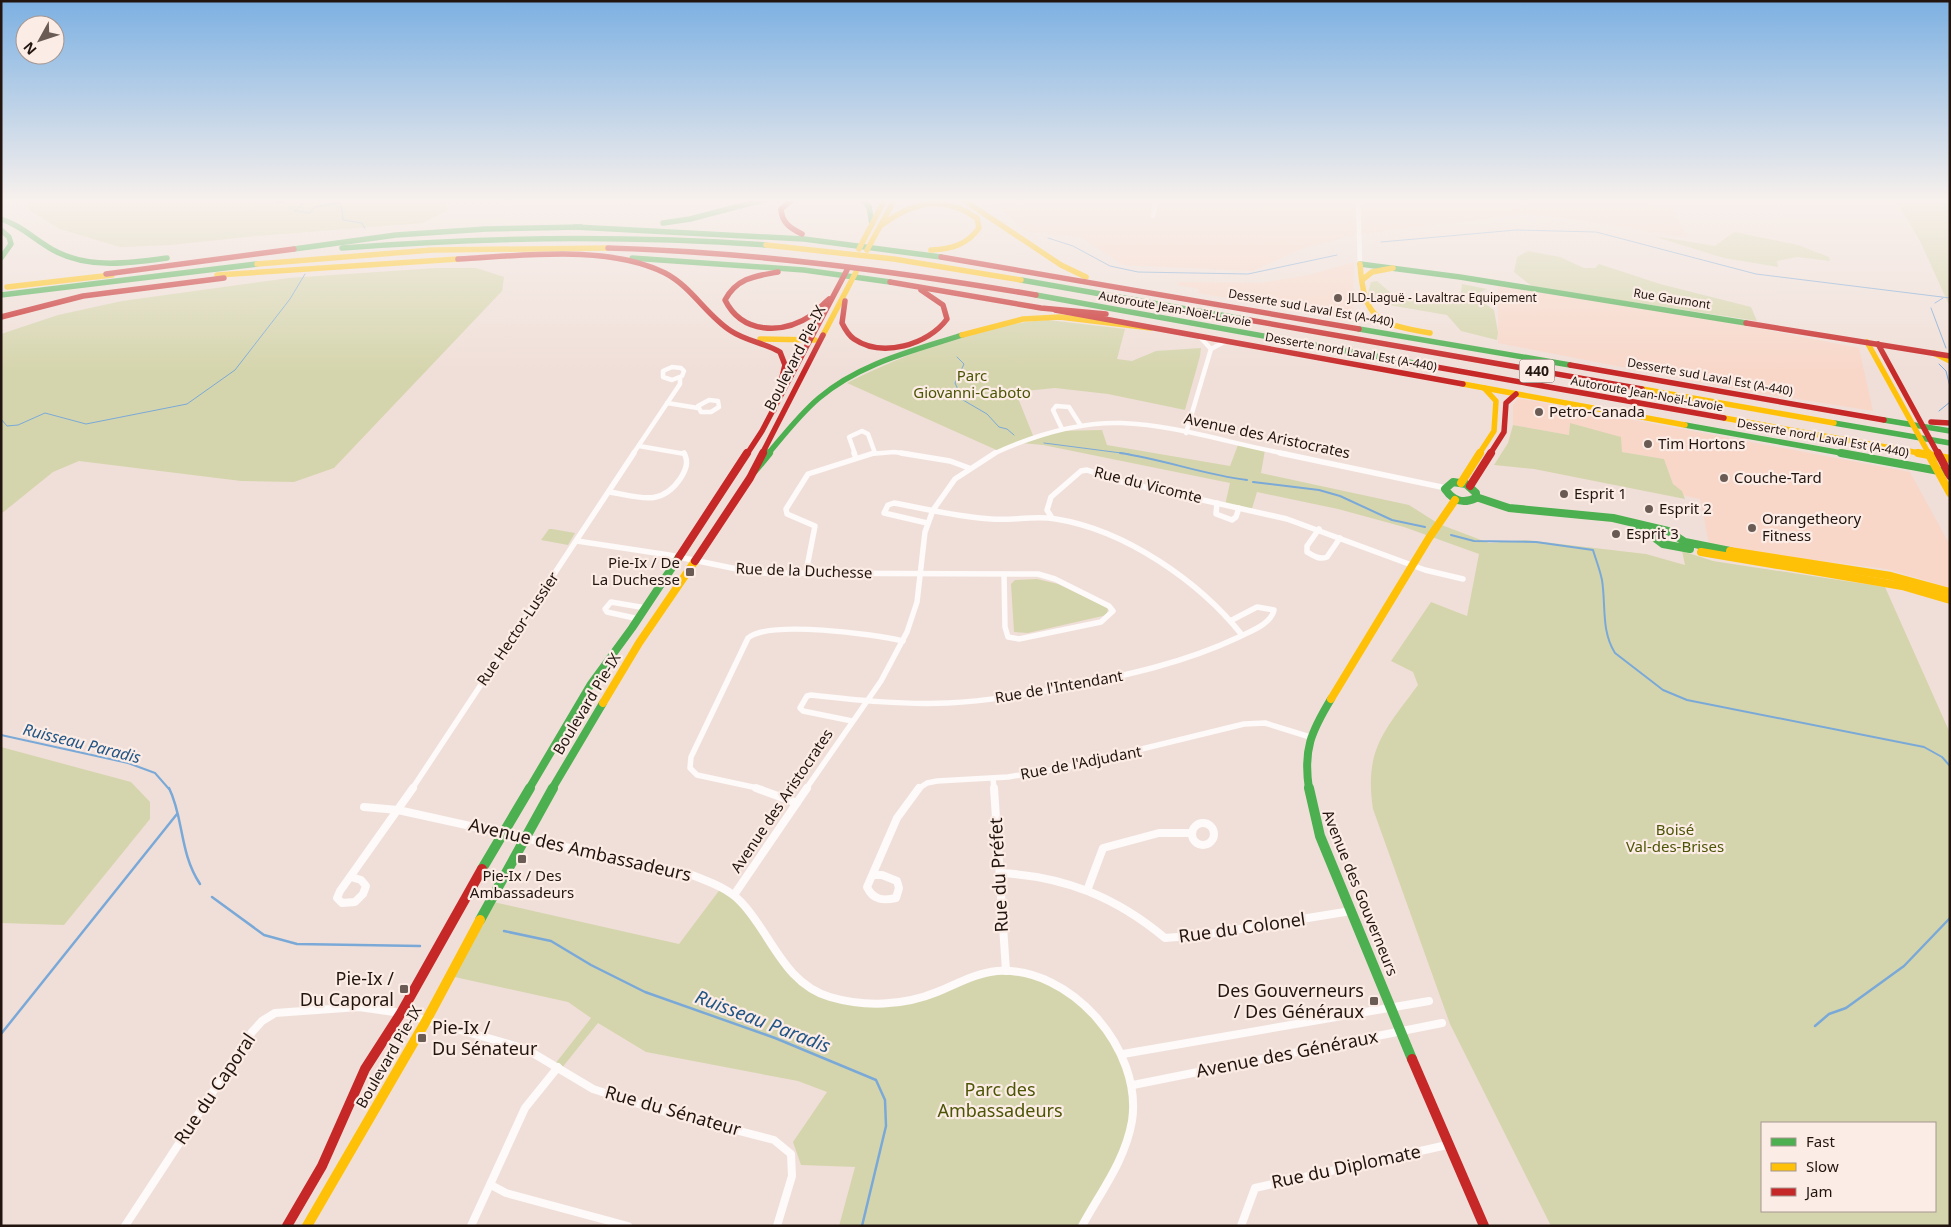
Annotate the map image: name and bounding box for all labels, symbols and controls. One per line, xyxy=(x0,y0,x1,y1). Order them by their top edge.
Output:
north arrow xyxy=(15,15,65,65)
text: N xyxy=(19,38,41,59)
street label: Rue Gaumont xyxy=(1632,284,1713,313)
street label: Desserte sud Laval Est (A-440) xyxy=(1227,285,1396,331)
street label: Autoroute Jean-Noël-Lavoie xyxy=(1097,287,1253,330)
place label: JLD-Laguë - Lavaltrac Equipement xyxy=(1347,289,1538,306)
marker: JLD-Laguë - Lavaltrac Equipement xyxy=(1332,292,1344,304)
street label: Boulevard Pie-IX xyxy=(759,301,829,413)
street label: Desserte nord Laval Est (A-440) xyxy=(1264,328,1439,375)
street label: Desserte sud Laval Est (A-440) xyxy=(1626,354,1795,400)
road number: 440 xyxy=(1520,360,1554,382)
park label: Parc Giovanni-Caboto xyxy=(913,365,1031,402)
street label: Autoroute Jean-Noël-Lavoie xyxy=(1569,372,1725,415)
place label: Petro-Canada xyxy=(1549,401,1645,421)
marker: Petro-Canada xyxy=(1533,406,1545,418)
street label: Avenue des Aristocrates xyxy=(1182,408,1352,462)
street label: Desserte nord Laval Est (A-440) xyxy=(1736,414,1911,461)
place label: Tim Hortons xyxy=(1658,433,1745,453)
marker: Tim Hortons xyxy=(1642,438,1654,450)
street label: Rue du Vicomte xyxy=(1092,461,1204,507)
place label: Couche-Tard xyxy=(1734,467,1822,487)
marker: Couche-Tard xyxy=(1718,472,1730,484)
place label: Esprit 1 xyxy=(1574,483,1627,503)
marker: Esprit 1 xyxy=(1558,488,1570,500)
place label: Esprit 2 xyxy=(1659,498,1712,518)
marker: Esprit 2 xyxy=(1643,503,1655,515)
place label: Orangetheory Fitness xyxy=(1762,508,1861,545)
marker: Orangetheory Fitness xyxy=(1746,522,1758,534)
place label: Esprit 3 xyxy=(1626,523,1679,543)
marker: Esprit 3 xyxy=(1610,528,1622,540)
place label: Pie-Ix / De La Duchesse xyxy=(592,552,680,589)
street label: Rue de la Duchesse xyxy=(735,558,873,582)
marker: Pie-Ix / De La Duchesse xyxy=(684,566,696,578)
street label: Rue Hector-Lussier xyxy=(472,568,563,689)
street label: Boulevard Pie-IX xyxy=(548,649,625,758)
street label: Rue de l'Intendant xyxy=(993,665,1125,707)
water label: Ruisseau Paradis xyxy=(21,718,143,768)
street label: Avenue des Aristocrates xyxy=(726,725,837,876)
street label: Rue de l'Adjudant xyxy=(1019,740,1144,784)
street label: Avenue des Gouverneurs xyxy=(1318,807,1403,979)
street label: Avenue des Ambassadeurs xyxy=(467,812,694,886)
street label: Rue du Préfet xyxy=(983,817,1013,933)
park label: Boisé Val-des-Brises xyxy=(1626,819,1724,856)
marker: Pie-Ix / Des Ambassadeurs xyxy=(516,853,528,865)
place label: Pie-Ix / Des Ambassadeurs xyxy=(470,865,574,902)
street label: Rue du Colonel xyxy=(1177,906,1307,948)
place label: Pie-Ix / Du Caporal xyxy=(300,966,394,1011)
place label: Des Gouverneurs / Des Généraux xyxy=(1217,978,1364,1023)
marker: Pie-Ix / Du Caporal xyxy=(398,983,410,995)
water label: Ruisseau Paradis xyxy=(692,983,834,1059)
marker: Des Gouverneurs / Des Généraux xyxy=(1368,995,1380,1007)
street label: Boulevard Pie-IX xyxy=(351,1001,426,1111)
place label: Pie-Ix / Du Sénateur xyxy=(432,1015,538,1060)
street label: Avenue des Généraux xyxy=(1194,1024,1380,1082)
street label: Rue du Caporal xyxy=(168,1028,260,1149)
marker: Pie-Ix / Du Sénateur xyxy=(416,1032,428,1044)
park label: Parc des Ambassadeurs xyxy=(937,1077,1063,1122)
street label: Rue du Sénateur xyxy=(602,1079,745,1141)
legend xyxy=(1761,1122,1936,1212)
text: Fast xyxy=(1806,1131,1835,1151)
street label: Rue du Diplomate xyxy=(1269,1138,1423,1194)
text: Slow xyxy=(1806,1156,1839,1176)
text: Jam xyxy=(1804,1181,1833,1201)

